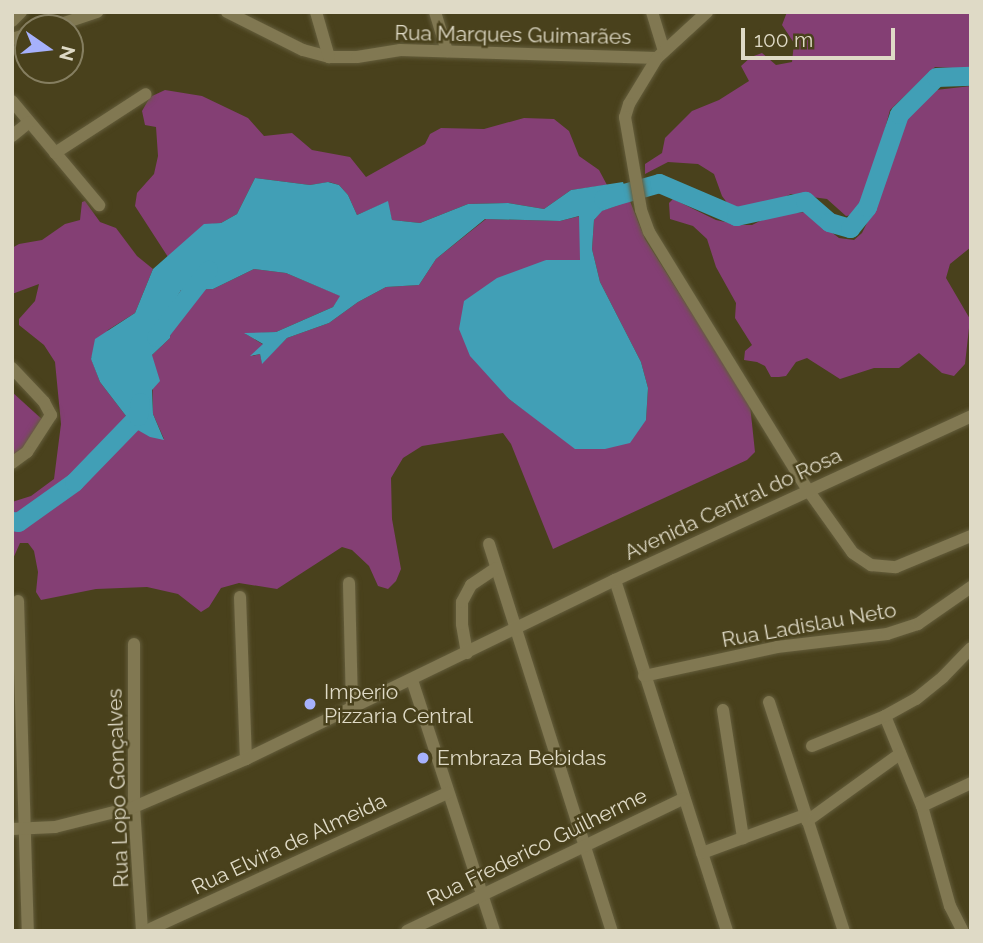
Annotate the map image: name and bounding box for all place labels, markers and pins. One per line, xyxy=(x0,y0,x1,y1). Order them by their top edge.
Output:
place label: Imperio Pizzaria Central xyxy=(324,679,473,729)
marker: Imperio Pizzaria Central xyxy=(302,696,318,712)
place label: Embraza Bebidas xyxy=(437,745,606,771)
marker: Embraza Bebidas xyxy=(415,750,431,766)

